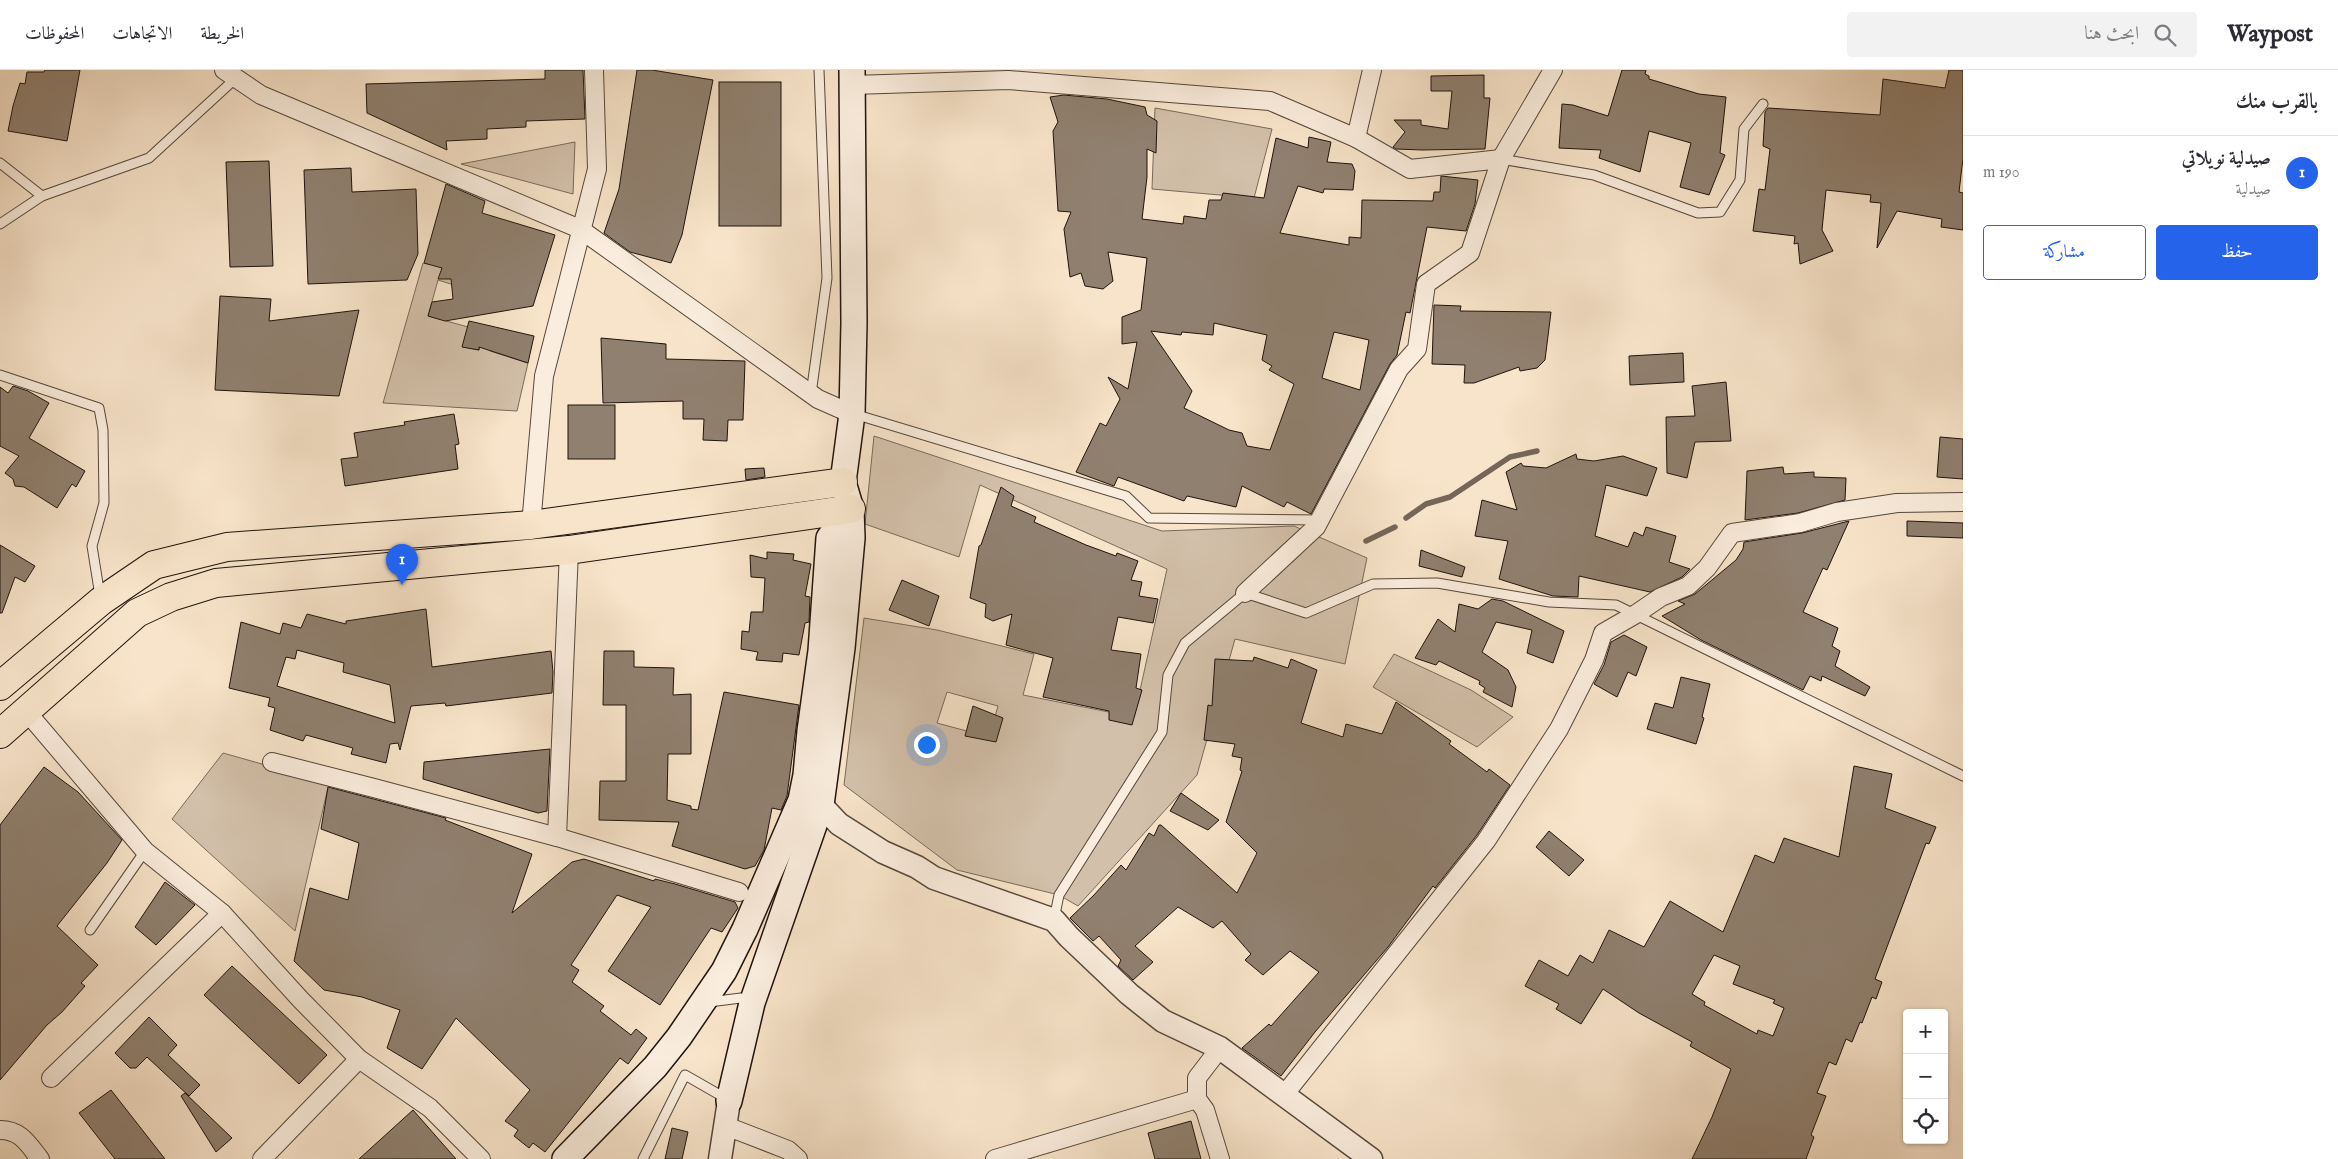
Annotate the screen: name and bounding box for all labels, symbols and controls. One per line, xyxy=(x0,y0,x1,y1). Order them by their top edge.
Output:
search box xyxy=(1847,12,2197,57)
text: Waypost xyxy=(2227,19,2313,50)
icon: search xyxy=(2151,21,2179,49)
text: ابحث هنا xyxy=(2084,22,2139,46)
text: المحفوظات xyxy=(25,23,84,46)
text: الاتجاهات xyxy=(112,23,172,46)
text: الخريطة xyxy=(200,23,244,46)
text: بالقرب منك xyxy=(2236,89,2318,116)
text: صيدلية نويلاتي xyxy=(2182,147,2271,171)
text: 190 m xyxy=(1983,163,2020,183)
text: 1 xyxy=(2299,163,2305,183)
text: صيدلية xyxy=(2236,180,2271,200)
button: مشاركة xyxy=(1983,225,2146,280)
button: حفظ xyxy=(2156,225,2318,280)
pin: 1 xyxy=(386,544,418,585)
your location xyxy=(914,732,940,758)
map controls xyxy=(1903,1009,1948,1144)
button: + xyxy=(1903,1009,1948,1054)
button: − xyxy=(1903,1054,1948,1099)
button: locate xyxy=(1903,1099,1948,1144)

